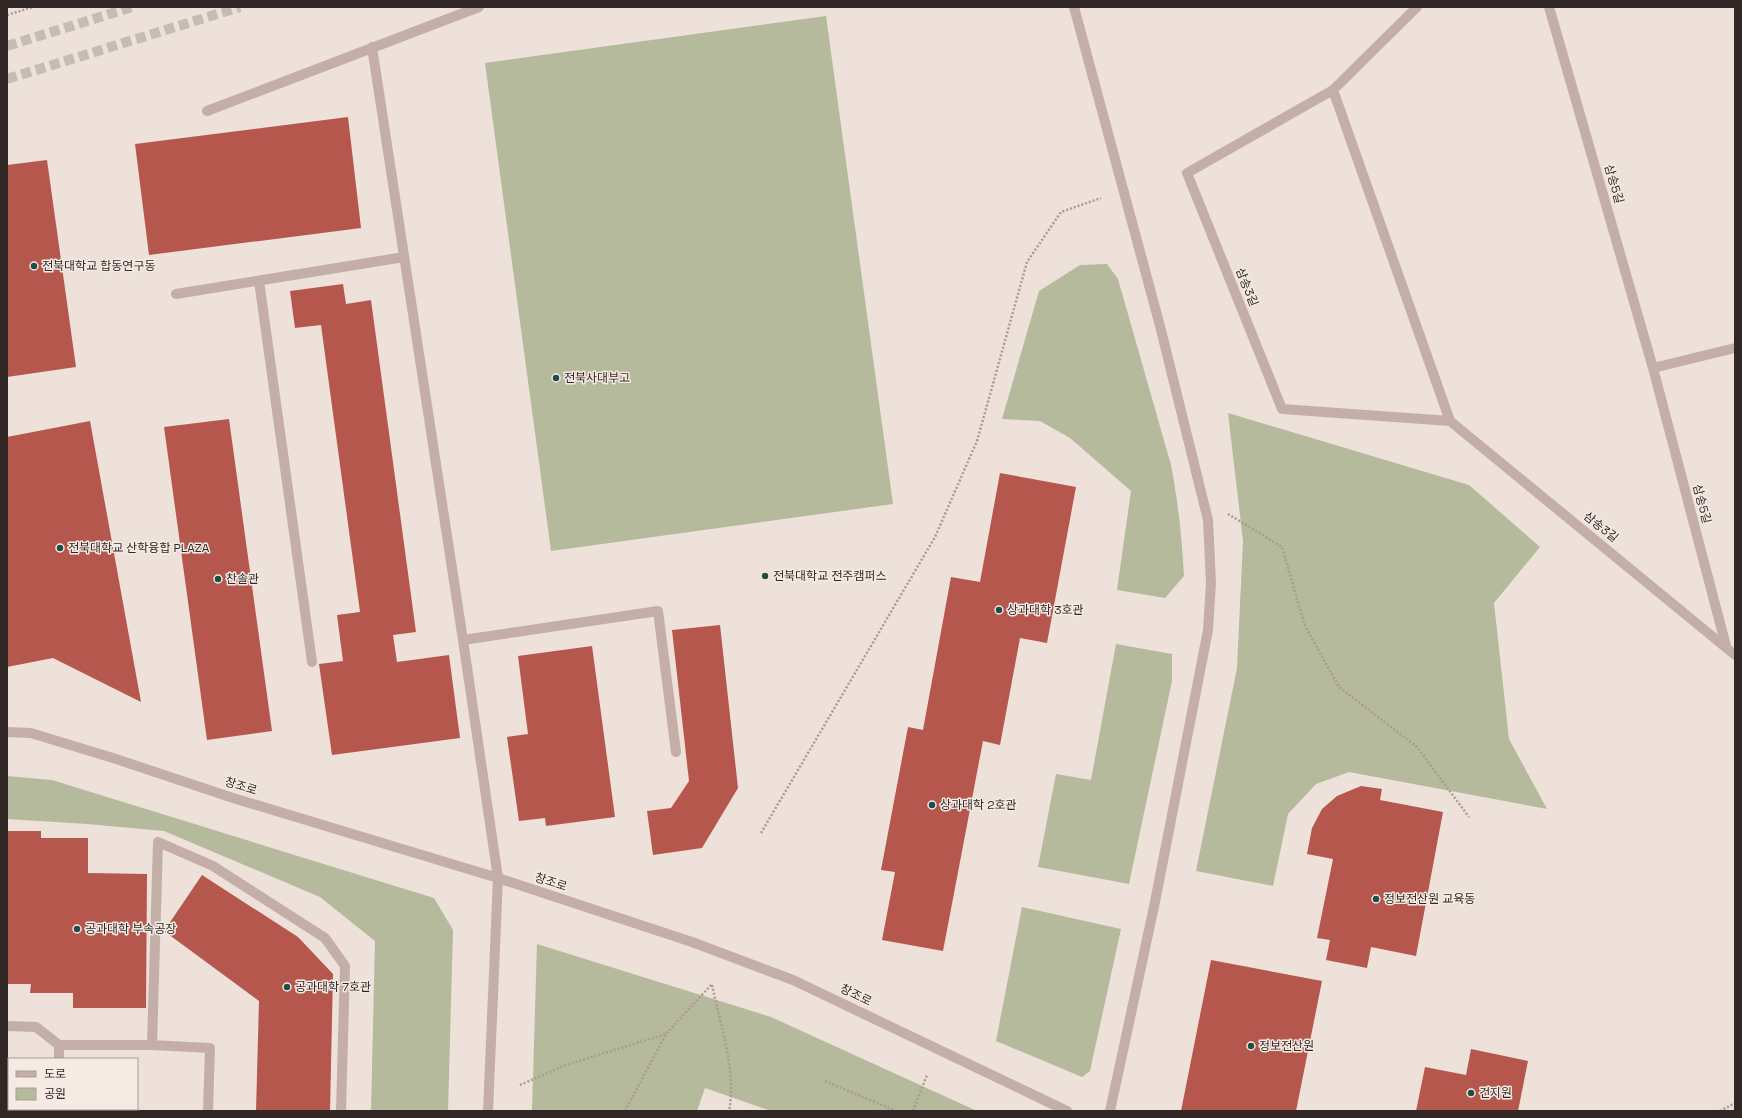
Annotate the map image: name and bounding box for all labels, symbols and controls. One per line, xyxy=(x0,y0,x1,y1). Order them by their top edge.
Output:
street label: 삼송5길 xyxy=(1601,162,1627,206)
place label: 전북대학교 합동연구동 xyxy=(42,258,156,274)
marker: 전북대학교 합동연구동 xyxy=(29,261,39,271)
street label: 삼송3길 xyxy=(1232,265,1262,309)
place label: 전북사대부고 xyxy=(564,370,630,386)
marker: 전북사대부고 xyxy=(551,373,561,383)
street label: 삼송5길 xyxy=(1689,482,1715,526)
street label: 삼송3길 xyxy=(1580,508,1622,546)
place label: 전북대학교 산학융합 PLAZA xyxy=(68,540,210,556)
marker: 전북대학교 산학융합 PLAZA xyxy=(55,543,65,553)
place label: 전북대학교 전주캠퍼스 xyxy=(773,568,887,584)
place label: 찬솔관 xyxy=(226,571,259,587)
marker: 전북대학교 전주캠퍼스 xyxy=(760,571,770,581)
marker: 찬솔관 xyxy=(213,574,223,584)
place label: 상과대학 3호관 xyxy=(1007,602,1084,618)
marker: 상과대학 3호관 xyxy=(994,605,1004,615)
street label: 창조로 xyxy=(223,774,259,798)
place label: 상과대학 2호관 xyxy=(940,797,1017,813)
marker: 상과대학 2호관 xyxy=(927,800,937,810)
street label: 창조로 xyxy=(533,869,569,895)
place label: 정보전산원 교육동 xyxy=(1384,891,1475,907)
marker: 정보전산원 교육동 xyxy=(1371,894,1381,904)
place label: 공과대학 부속공장 xyxy=(85,921,176,937)
marker: 공과대학 부속공장 xyxy=(72,924,82,934)
place label: 공과대학 7호관 xyxy=(295,979,371,995)
street label: 창조로 xyxy=(838,981,874,1009)
marker: 공과대학 7호관 xyxy=(282,982,292,992)
place label: 정보전산원 xyxy=(1259,1038,1314,1054)
marker: 정보전산원 xyxy=(1246,1041,1256,1051)
legend xyxy=(8,1058,138,1110)
text: 도로 xyxy=(44,1066,66,1082)
place label: 건지원 xyxy=(1479,1085,1512,1101)
text: 공원 xyxy=(44,1086,66,1102)
marker: 건지원 xyxy=(1466,1088,1476,1098)

